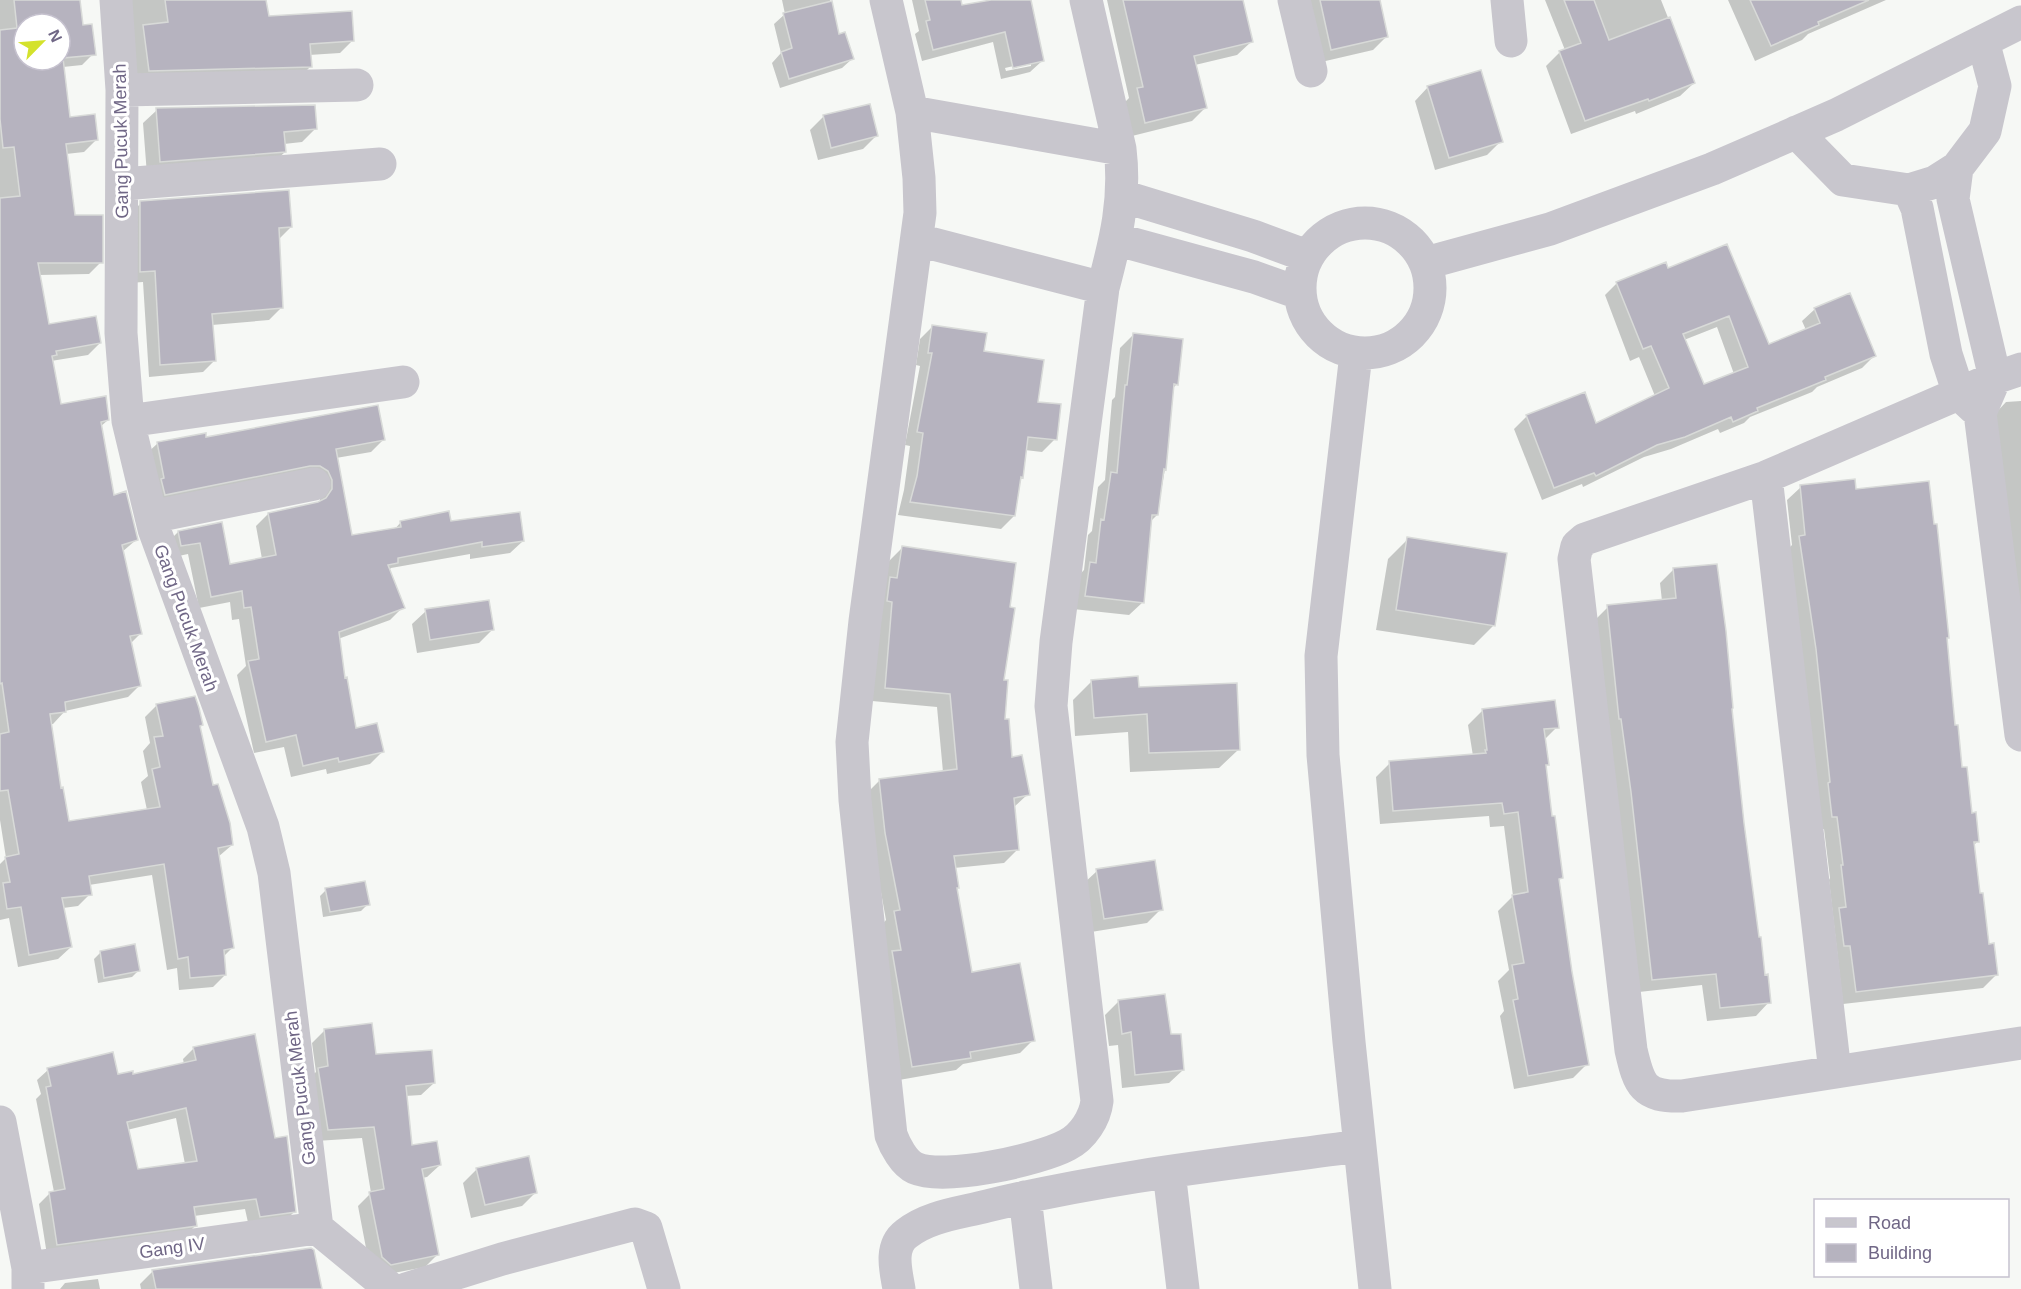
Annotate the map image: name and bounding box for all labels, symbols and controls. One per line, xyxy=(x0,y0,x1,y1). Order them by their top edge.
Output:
north arrow xyxy=(12,12,72,72)
text: N xyxy=(45,27,65,45)
street label: Gang Pucuk Merah xyxy=(110,63,132,219)
street label: Gang Pucuk Merah xyxy=(150,542,222,694)
street label: Gang Pucuk Merah xyxy=(281,1010,319,1166)
legend xyxy=(1814,1199,2009,1277)
text: Road xyxy=(1868,1213,1911,1233)
street label: Gang IV xyxy=(138,1234,206,1262)
text: Building xyxy=(1868,1243,1932,1263)

